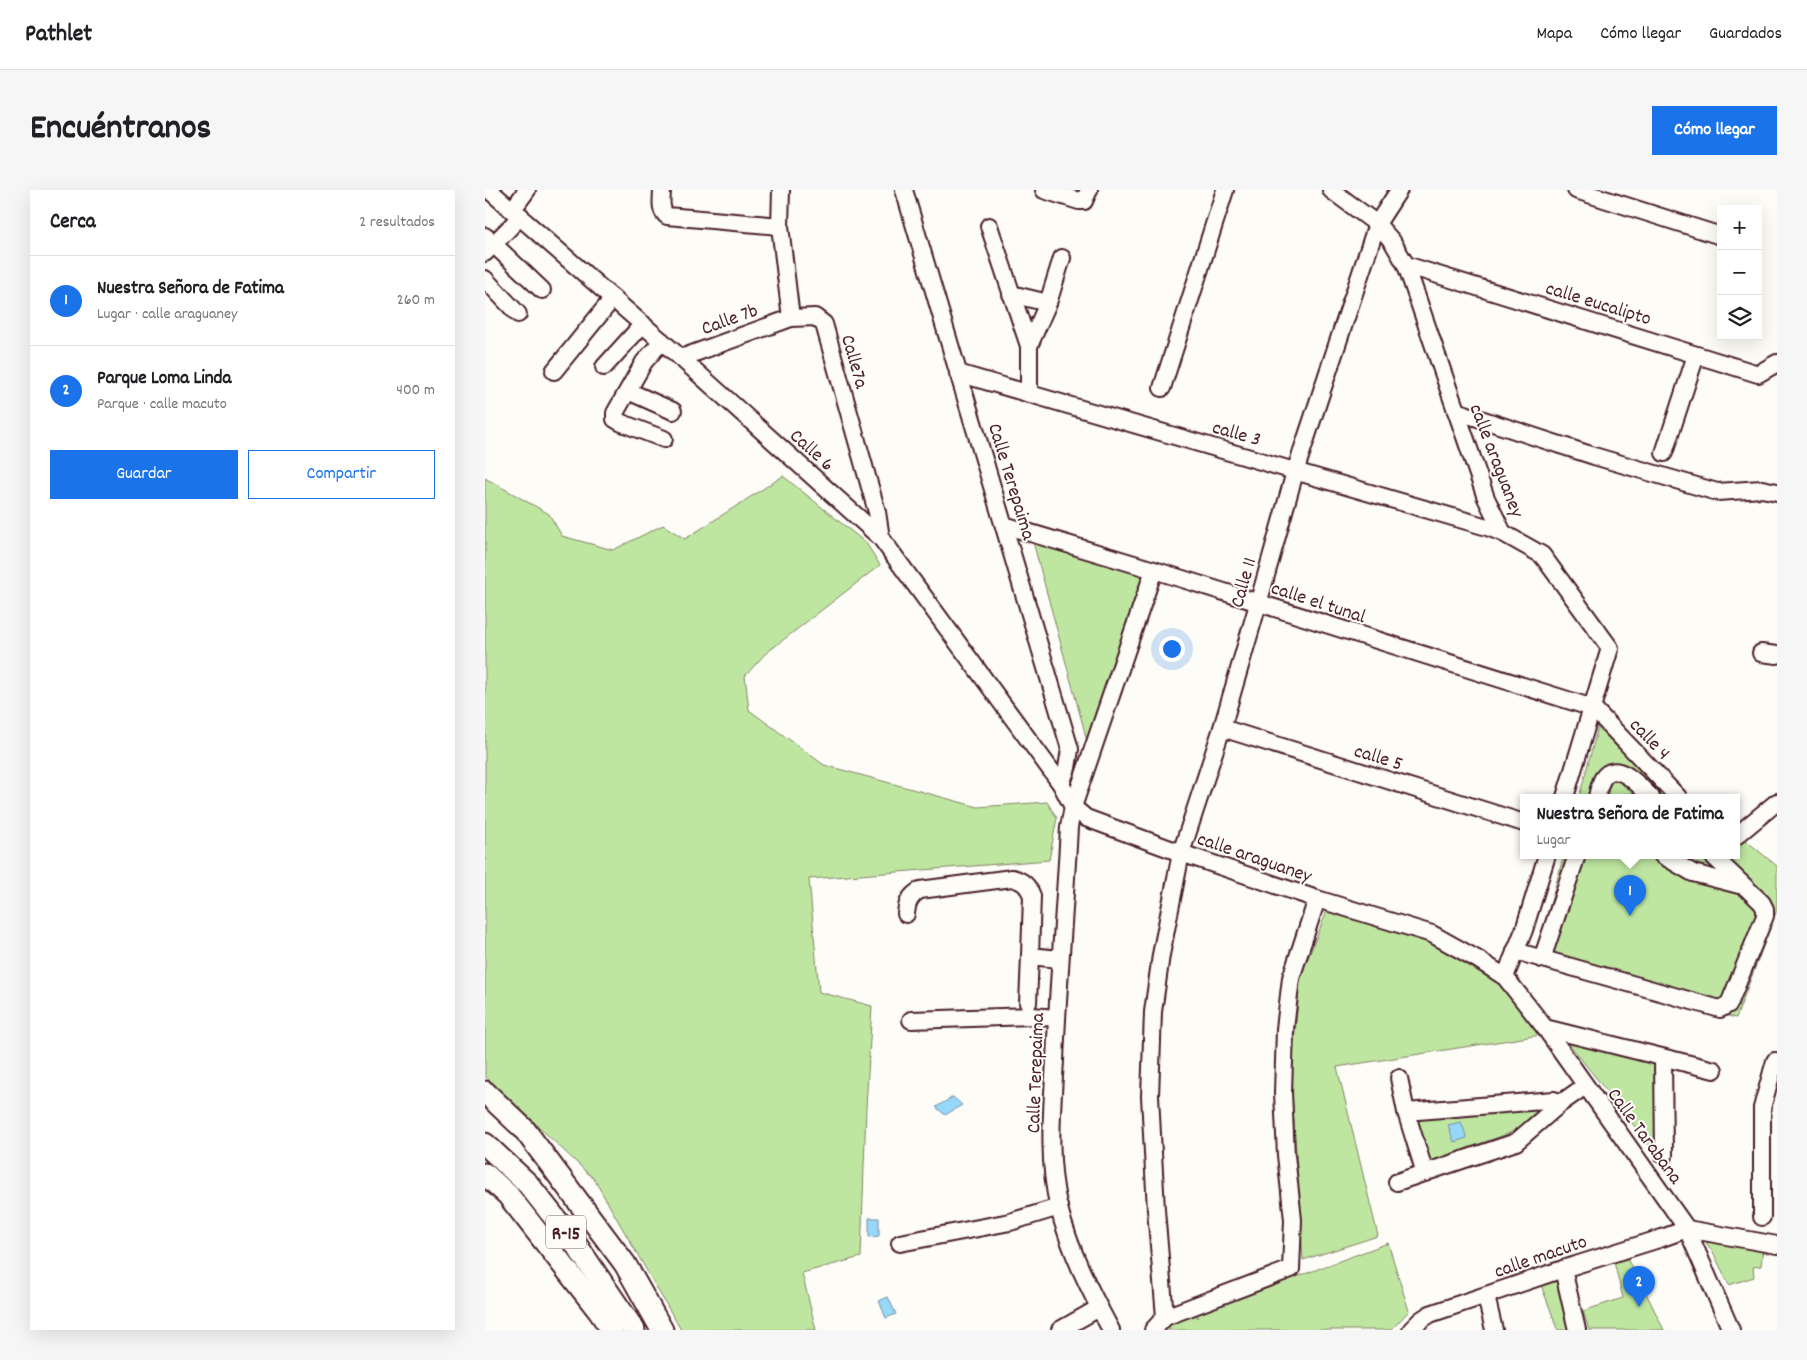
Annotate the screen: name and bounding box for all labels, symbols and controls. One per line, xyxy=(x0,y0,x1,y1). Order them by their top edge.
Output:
text: Pathlet xyxy=(25,18,92,52)
text: Mapa xyxy=(1536,22,1572,47)
text: Cómo llegar xyxy=(1600,22,1681,47)
text: Guardados xyxy=(1709,22,1782,47)
text: Encuéntranos xyxy=(30,105,211,155)
button: Cómo llegar xyxy=(1652,106,1777,155)
map controls xyxy=(1717,205,1762,340)
button: + xyxy=(1717,205,1762,250)
text: Cerca xyxy=(50,208,96,238)
text: 2 resultados xyxy=(359,211,435,234)
button: − xyxy=(1717,250,1762,295)
text: Nuestra Señora de Fatima xyxy=(97,276,284,303)
street label: calle eucalipto xyxy=(1542,276,1654,334)
text: 1 xyxy=(64,289,68,312)
text: 260 m xyxy=(397,289,435,312)
button: layers xyxy=(1717,295,1762,340)
street label: Calle 7b xyxy=(698,298,762,344)
text: Lugar · calle araguaney xyxy=(97,303,237,326)
street label: Calle7a xyxy=(832,332,874,393)
text: Parque Loma Linda xyxy=(97,366,231,393)
text: 2 xyxy=(63,379,70,402)
text: 400 m xyxy=(396,379,435,402)
text: Parque · calle macuto xyxy=(97,393,227,416)
street label: calle araguaney xyxy=(1461,400,1530,523)
street label: calle 3 xyxy=(1209,415,1264,455)
street label: Calle Terepaima xyxy=(979,420,1041,544)
street label: Calle 6 xyxy=(782,423,840,479)
button: Guardar xyxy=(50,450,238,499)
button: Compartir xyxy=(248,450,435,499)
street label: Calle 11 xyxy=(1224,554,1265,611)
street label: calle el tunal xyxy=(1267,575,1369,632)
your location xyxy=(1159,636,1185,662)
street label: calle 4 xyxy=(1622,713,1676,767)
street label: calle 5 xyxy=(1350,738,1406,780)
popup xyxy=(1520,794,1740,859)
text: Nuestra Señora de Fatima xyxy=(1537,802,1724,829)
street label: calle araguaney xyxy=(1193,826,1316,892)
text: Lugar xyxy=(1537,829,1570,852)
pin: 1 xyxy=(1614,875,1646,916)
street label: Calle Terepaima xyxy=(1021,1012,1053,1134)
street label: Calle Tarabana xyxy=(1599,1083,1688,1191)
road number: R-15 xyxy=(546,1216,586,1248)
street label: calle macuto xyxy=(1491,1229,1591,1287)
pin: 2 xyxy=(1623,1266,1655,1307)

